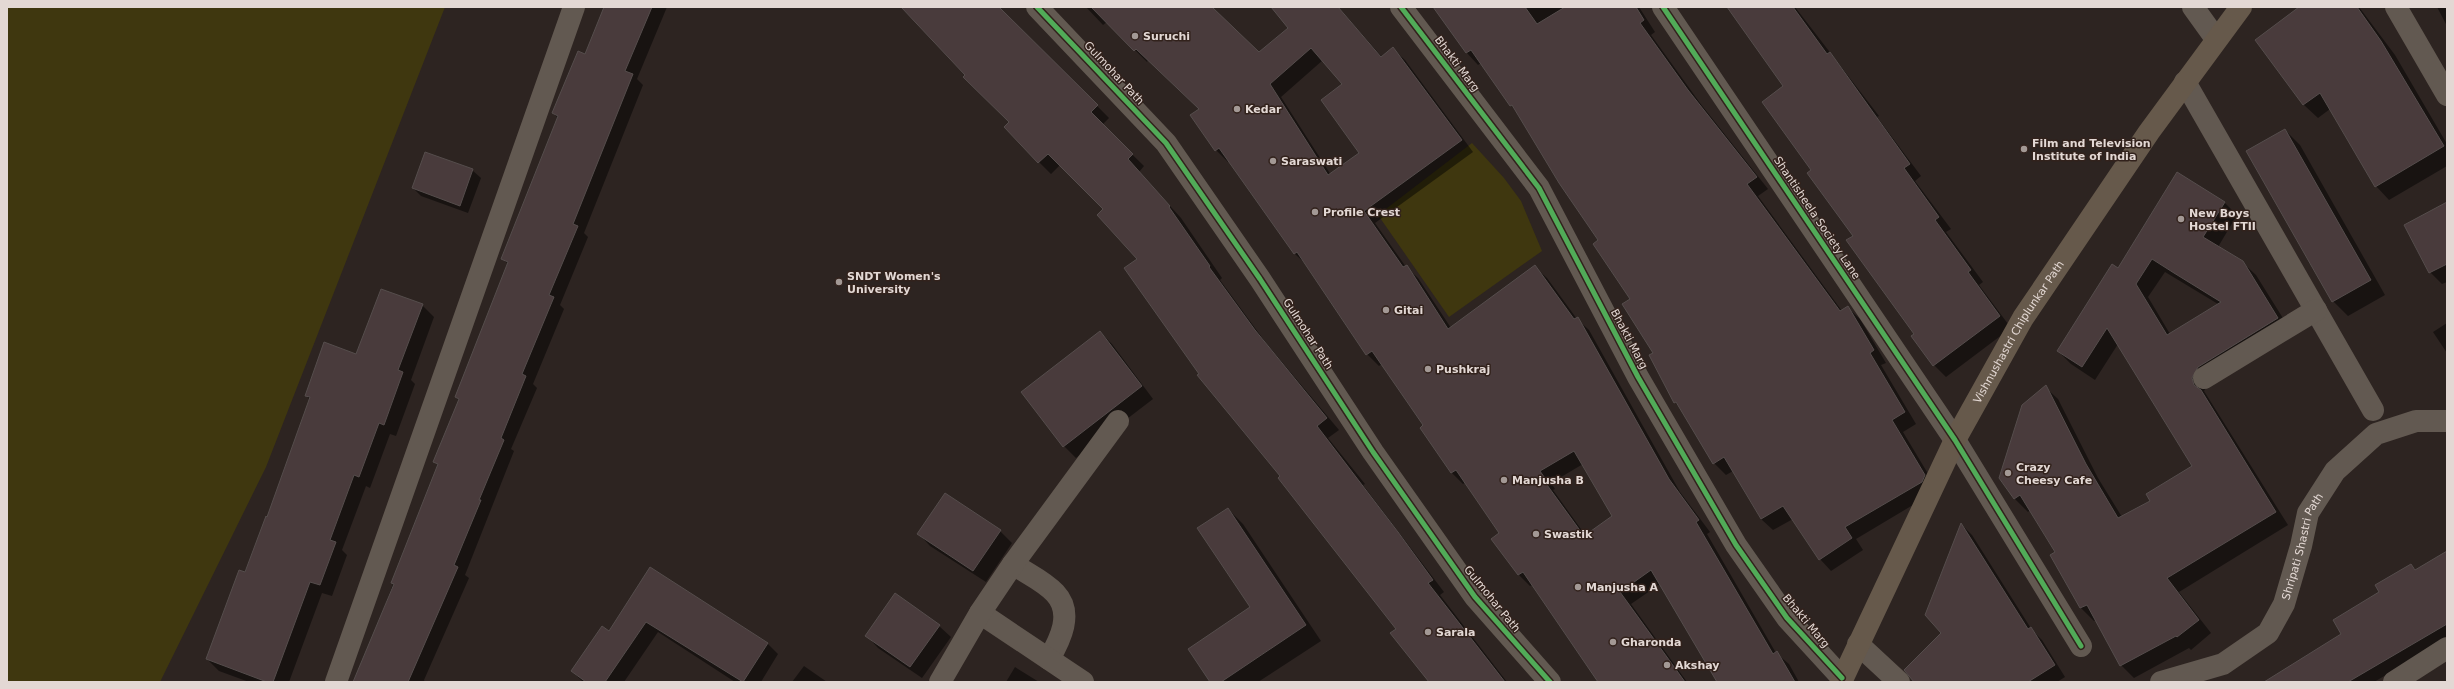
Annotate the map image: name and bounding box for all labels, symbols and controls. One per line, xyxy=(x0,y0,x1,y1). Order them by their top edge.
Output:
place label: Suruchi xyxy=(1143,30,1190,43)
marker: Suruchi xyxy=(1130,31,1140,41)
street label: Bhakti Marg xyxy=(1432,34,1482,94)
street label: Gulmohar Path xyxy=(1081,39,1147,107)
place label: Kedar xyxy=(1245,103,1282,116)
marker: Kedar xyxy=(1232,104,1242,114)
place label: Film and Television Institute of India xyxy=(2032,137,2151,163)
marker: Film and Television Institute of India xyxy=(2019,144,2029,154)
street label: Shantisheela Society Lane xyxy=(1771,154,1863,282)
place label: Saraswati xyxy=(1281,155,1342,168)
marker: Saraswati xyxy=(1268,156,1278,166)
place label: Profile Crest xyxy=(1323,206,1400,219)
marker: Profile Crest xyxy=(1310,207,1320,217)
place label: New Boys Hostel FTII xyxy=(2189,207,2256,233)
marker: New Boys Hostel FTII xyxy=(2176,214,2186,224)
street label: Vishnushastri Chiplunkar Path xyxy=(1970,258,2067,405)
place label: SNDT Women's University xyxy=(847,270,941,296)
marker: SNDT Women's University xyxy=(834,277,844,287)
street label: Gulmohar Path xyxy=(1280,296,1336,372)
place label: Gitai xyxy=(1394,304,1423,317)
marker: Gitai xyxy=(1381,305,1391,315)
street label: Bhakti Marg xyxy=(1608,307,1650,371)
place label: Pushkraj xyxy=(1436,363,1490,376)
marker: Pushkraj xyxy=(1423,364,1433,374)
place label: Crazy Cheesy Cafe xyxy=(2016,461,2092,487)
marker: Crazy Cheesy Cafe xyxy=(2003,468,2013,478)
place label: Manjusha B xyxy=(1512,474,1584,487)
marker: Manjusha B xyxy=(1499,475,1509,485)
street label: Shripati Shastri Path xyxy=(2279,490,2326,601)
place label: Swastik xyxy=(1544,528,1593,541)
marker: Swastik xyxy=(1531,529,1541,539)
street label: Gulmohar Path xyxy=(1461,563,1523,635)
place label: Manjusha A xyxy=(1586,581,1658,594)
marker: Manjusha A xyxy=(1573,582,1583,592)
street label: Bhakti Marg xyxy=(1780,592,1832,650)
place label: Sarala xyxy=(1436,626,1475,639)
marker: Sarala xyxy=(1423,627,1433,637)
place label: Gharonda xyxy=(1621,636,1681,649)
marker: Gharonda xyxy=(1608,637,1618,647)
place label: Akshay xyxy=(1675,659,1719,672)
marker: Akshay xyxy=(1662,660,1672,670)

